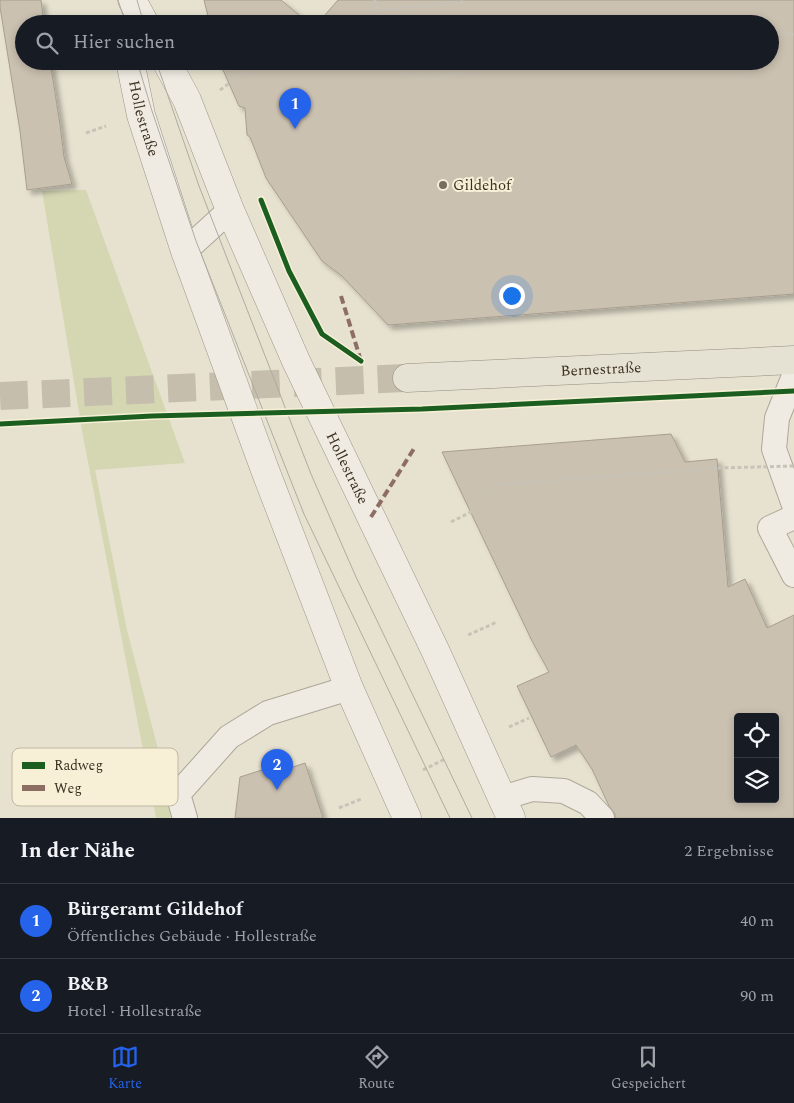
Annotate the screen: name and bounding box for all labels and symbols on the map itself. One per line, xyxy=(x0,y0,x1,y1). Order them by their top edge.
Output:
street label: Hollestraße xyxy=(122,78,165,159)
pin: 1 xyxy=(279,88,311,129)
place label: Gildehof xyxy=(453,174,513,197)
marker: Gildehof xyxy=(437,179,449,191)
your location xyxy=(499,283,525,309)
street label: Bernestraße xyxy=(560,356,642,383)
street label: Hollestraße xyxy=(320,428,374,508)
legend xyxy=(12,748,178,806)
pin: 2 xyxy=(261,749,293,790)
text: Radweg xyxy=(54,755,103,776)
text: Weg xyxy=(54,778,82,799)

